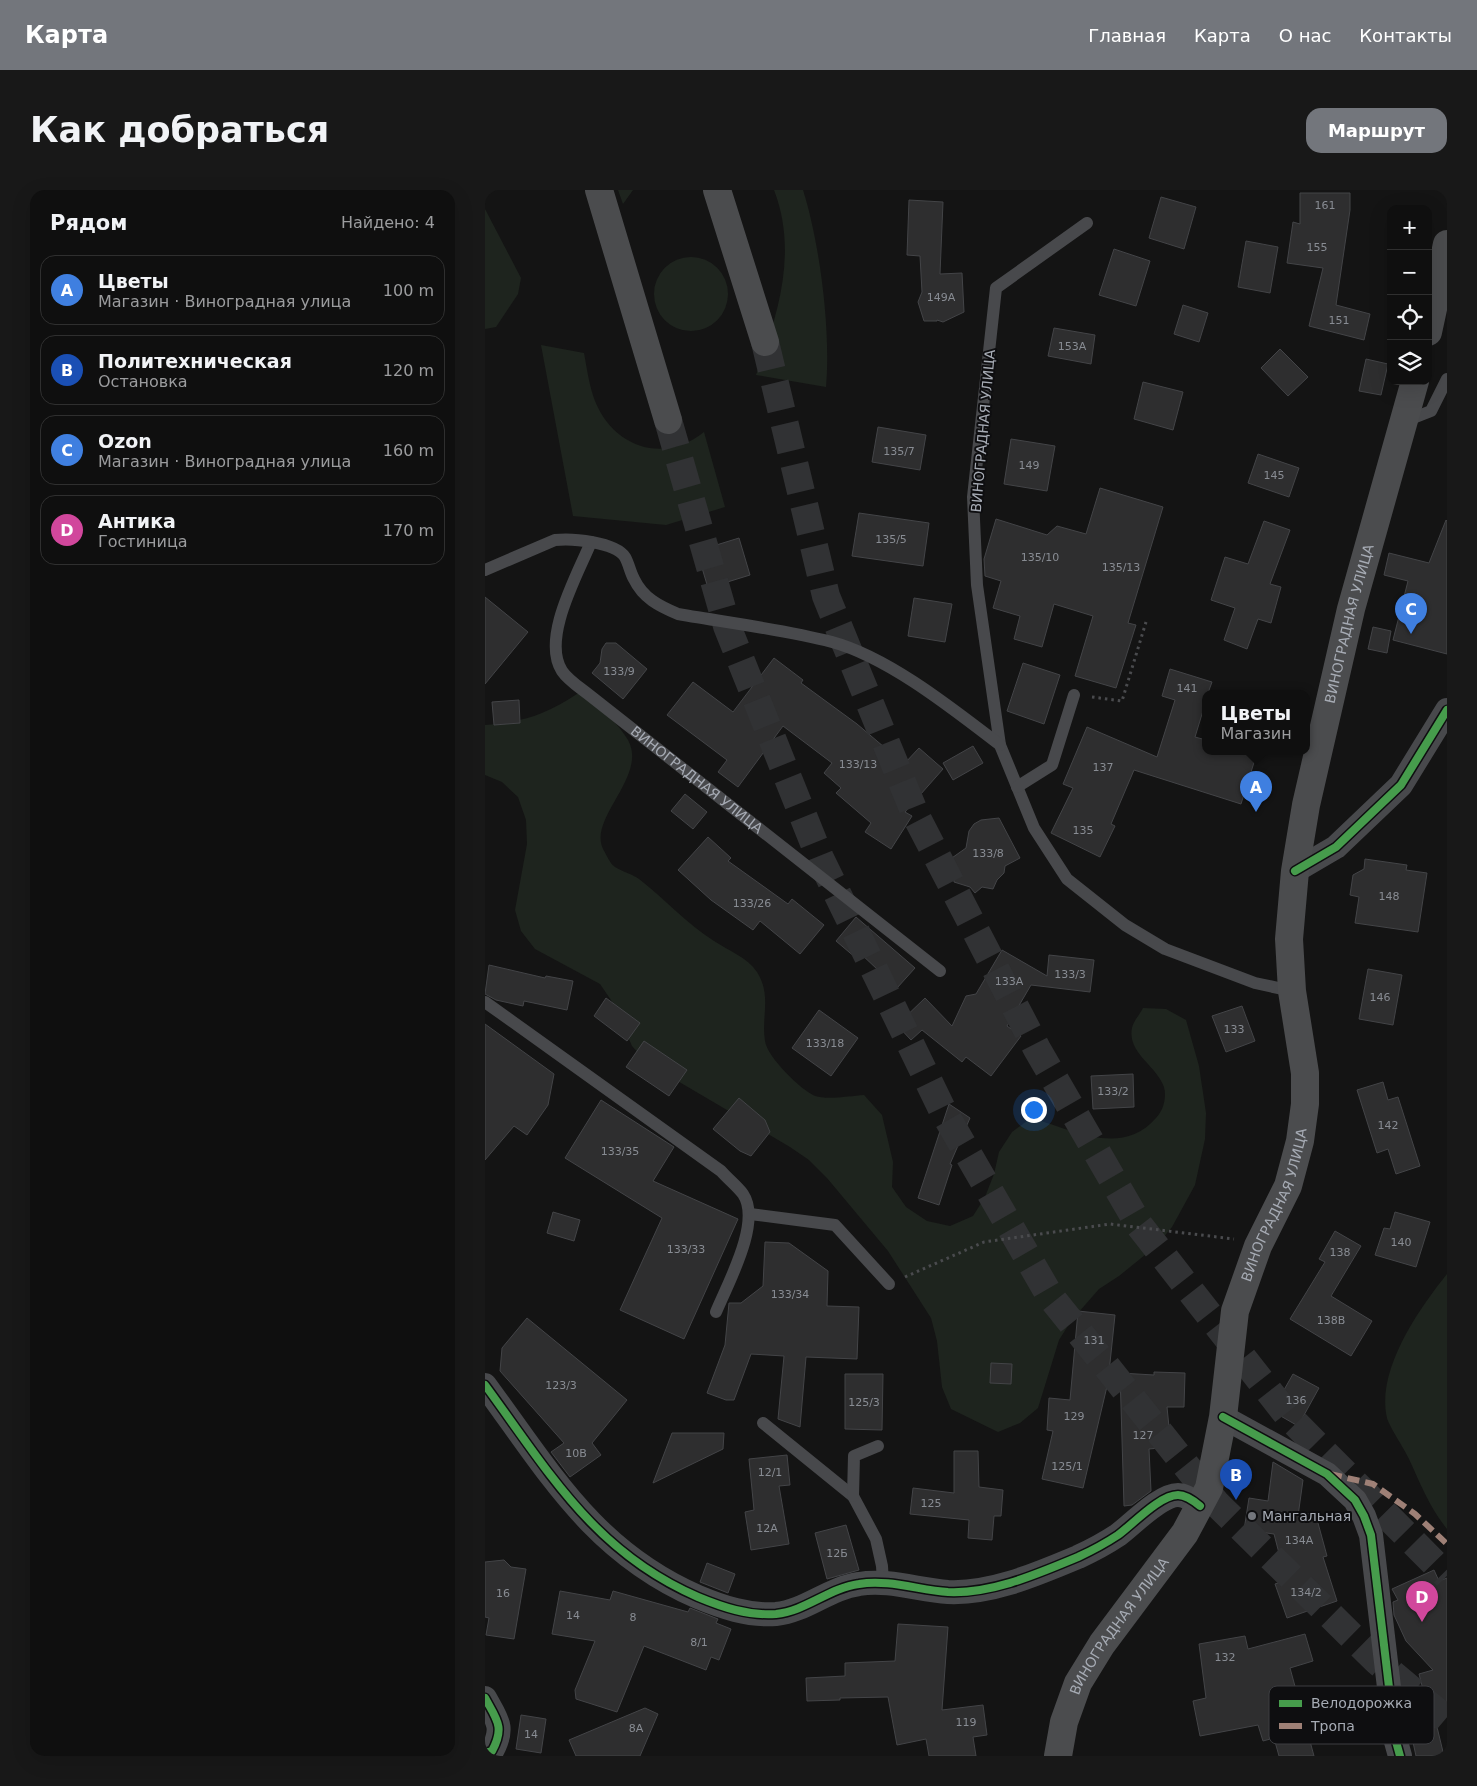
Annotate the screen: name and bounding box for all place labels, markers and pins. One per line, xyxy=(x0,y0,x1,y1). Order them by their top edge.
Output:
pin: C xyxy=(1395,593,1427,634)
pin: A xyxy=(1240,771,1272,812)
pin: B xyxy=(1220,1459,1252,1500)
place label: Мангальная xyxy=(1262,1508,1351,1524)
marker: Мангальная xyxy=(1246,1510,1258,1522)
pin: D xyxy=(1406,1581,1438,1622)

